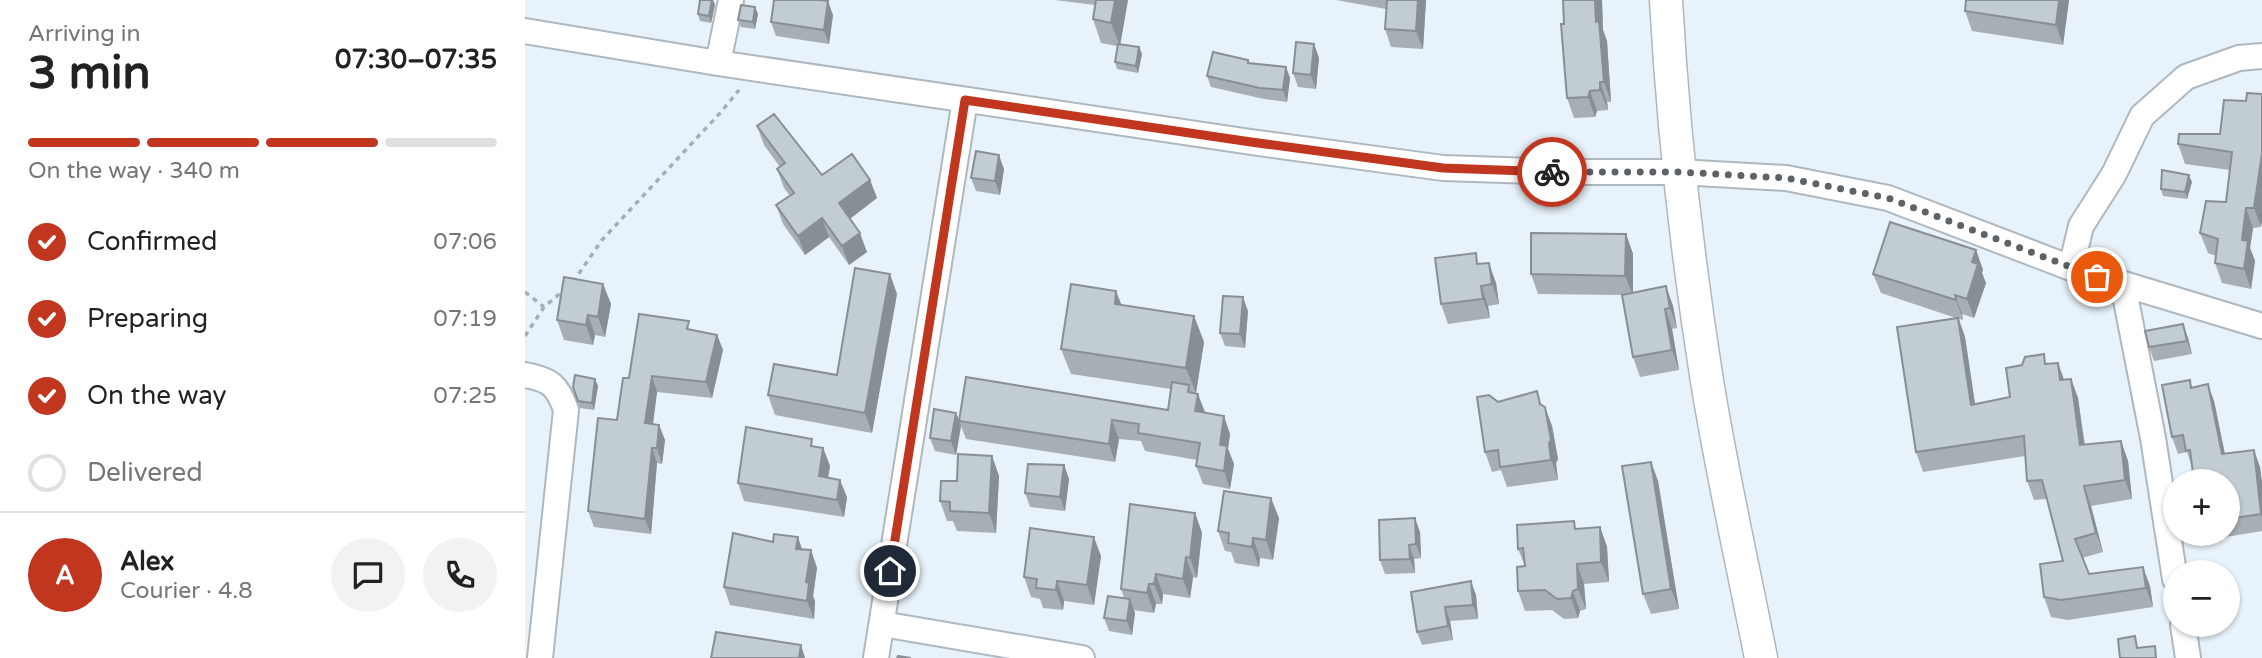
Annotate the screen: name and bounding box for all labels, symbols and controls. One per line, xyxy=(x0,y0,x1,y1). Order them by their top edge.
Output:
text: Arriving in xyxy=(28,20,141,48)
text: 07:30–07:35 xyxy=(335,44,497,75)
text: 3 min xyxy=(28,46,151,101)
courier xyxy=(1517,137,1587,207)
icon: bike xyxy=(1533,153,1571,191)
text: On the way · 340 m xyxy=(28,157,240,185)
icon: check xyxy=(28,223,66,261)
text: Confirmed xyxy=(87,226,217,257)
text: 07:06 xyxy=(433,228,497,256)
pin xyxy=(2067,247,2127,307)
icon: bag xyxy=(2078,258,2116,296)
icon: check xyxy=(28,300,66,338)
text: Preparing xyxy=(87,303,208,334)
text: 07:19 xyxy=(433,305,497,333)
icon: check xyxy=(28,377,66,415)
text: On the way xyxy=(87,380,227,411)
text: 07:25 xyxy=(433,382,497,410)
text: Delivered xyxy=(87,457,203,488)
map controls xyxy=(2163,469,2240,637)
button: + xyxy=(2163,469,2240,546)
button: chat xyxy=(331,538,405,612)
button: phone xyxy=(423,538,497,612)
pin xyxy=(860,541,920,601)
text: Alex xyxy=(120,546,174,577)
icon: home xyxy=(871,552,909,590)
text: A xyxy=(55,560,75,591)
button: − xyxy=(2163,560,2240,637)
text: Courier · 4.8 xyxy=(120,577,253,605)

